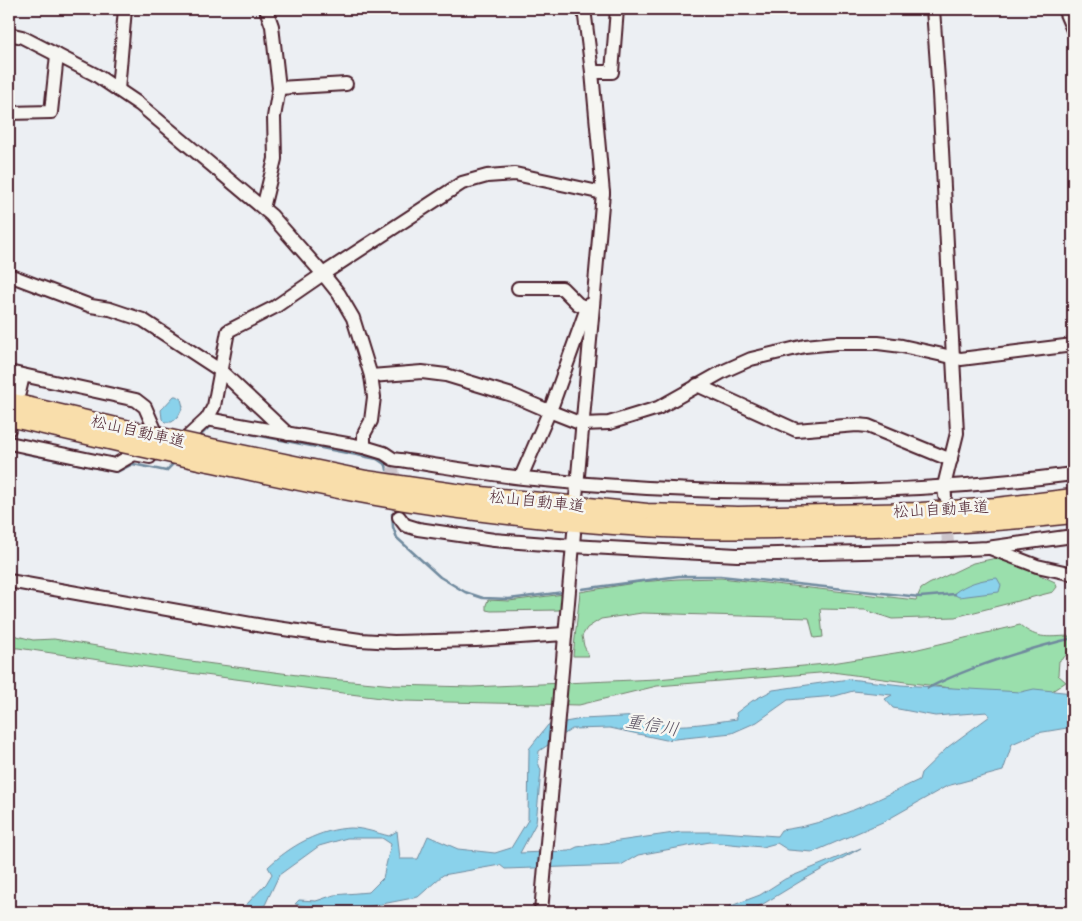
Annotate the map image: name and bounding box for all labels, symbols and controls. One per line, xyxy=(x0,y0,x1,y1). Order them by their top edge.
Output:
street label: 松山自動車道 xyxy=(89,411,187,453)
street label: 松山自動車道 xyxy=(488,487,586,517)
street label: 松山自動車道 xyxy=(893,497,989,523)
water label: 重信川 xyxy=(623,709,681,743)

